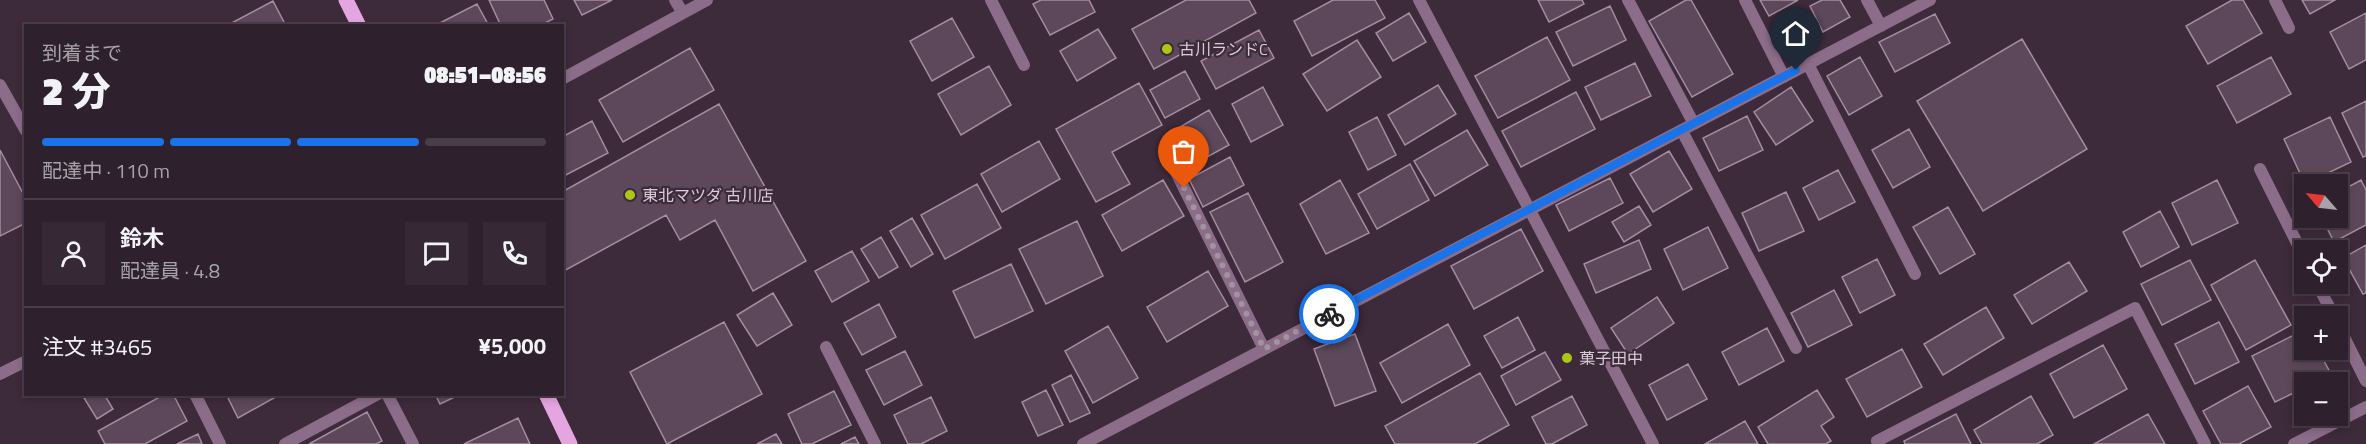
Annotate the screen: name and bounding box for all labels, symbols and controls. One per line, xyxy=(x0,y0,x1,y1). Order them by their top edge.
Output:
pin xyxy=(1770,8,1821,70)
icon: home xyxy=(1779,17,1812,50)
text: 到着まで xyxy=(42,37,122,68)
place label: 古川ランドC xyxy=(1179,37,1268,61)
marker: 古川ランドC xyxy=(1160,42,1174,56)
text: 08:51–08:56 xyxy=(424,58,546,92)
text: 2 分 xyxy=(42,61,111,120)
pin xyxy=(1158,126,1209,188)
icon: bag xyxy=(1167,135,1200,168)
text: 配達中 · 110 m xyxy=(42,155,170,186)
north arrow xyxy=(2294,174,2348,228)
map controls xyxy=(2294,174,2348,426)
place label: 東北マツダ 古川店 xyxy=(642,183,774,207)
marker: 東北マツダ 古川店 xyxy=(623,188,637,202)
text: 鈴木 xyxy=(120,221,164,255)
button: person xyxy=(42,222,105,285)
button: chat xyxy=(405,222,468,285)
button: phone xyxy=(483,222,546,285)
button: locate xyxy=(2294,240,2348,294)
text: 配達員 · 4.8 xyxy=(120,255,220,286)
courier xyxy=(1299,284,1359,344)
icon: bike xyxy=(1313,298,1346,331)
button: + xyxy=(2294,306,2348,360)
text: ¥5,000 xyxy=(479,329,546,363)
text: 注文 #3465 xyxy=(42,330,152,364)
place label: 菓子田中 xyxy=(1579,346,1643,370)
marker: 菓子田中 xyxy=(1560,351,1574,365)
button: − xyxy=(2294,372,2348,426)

